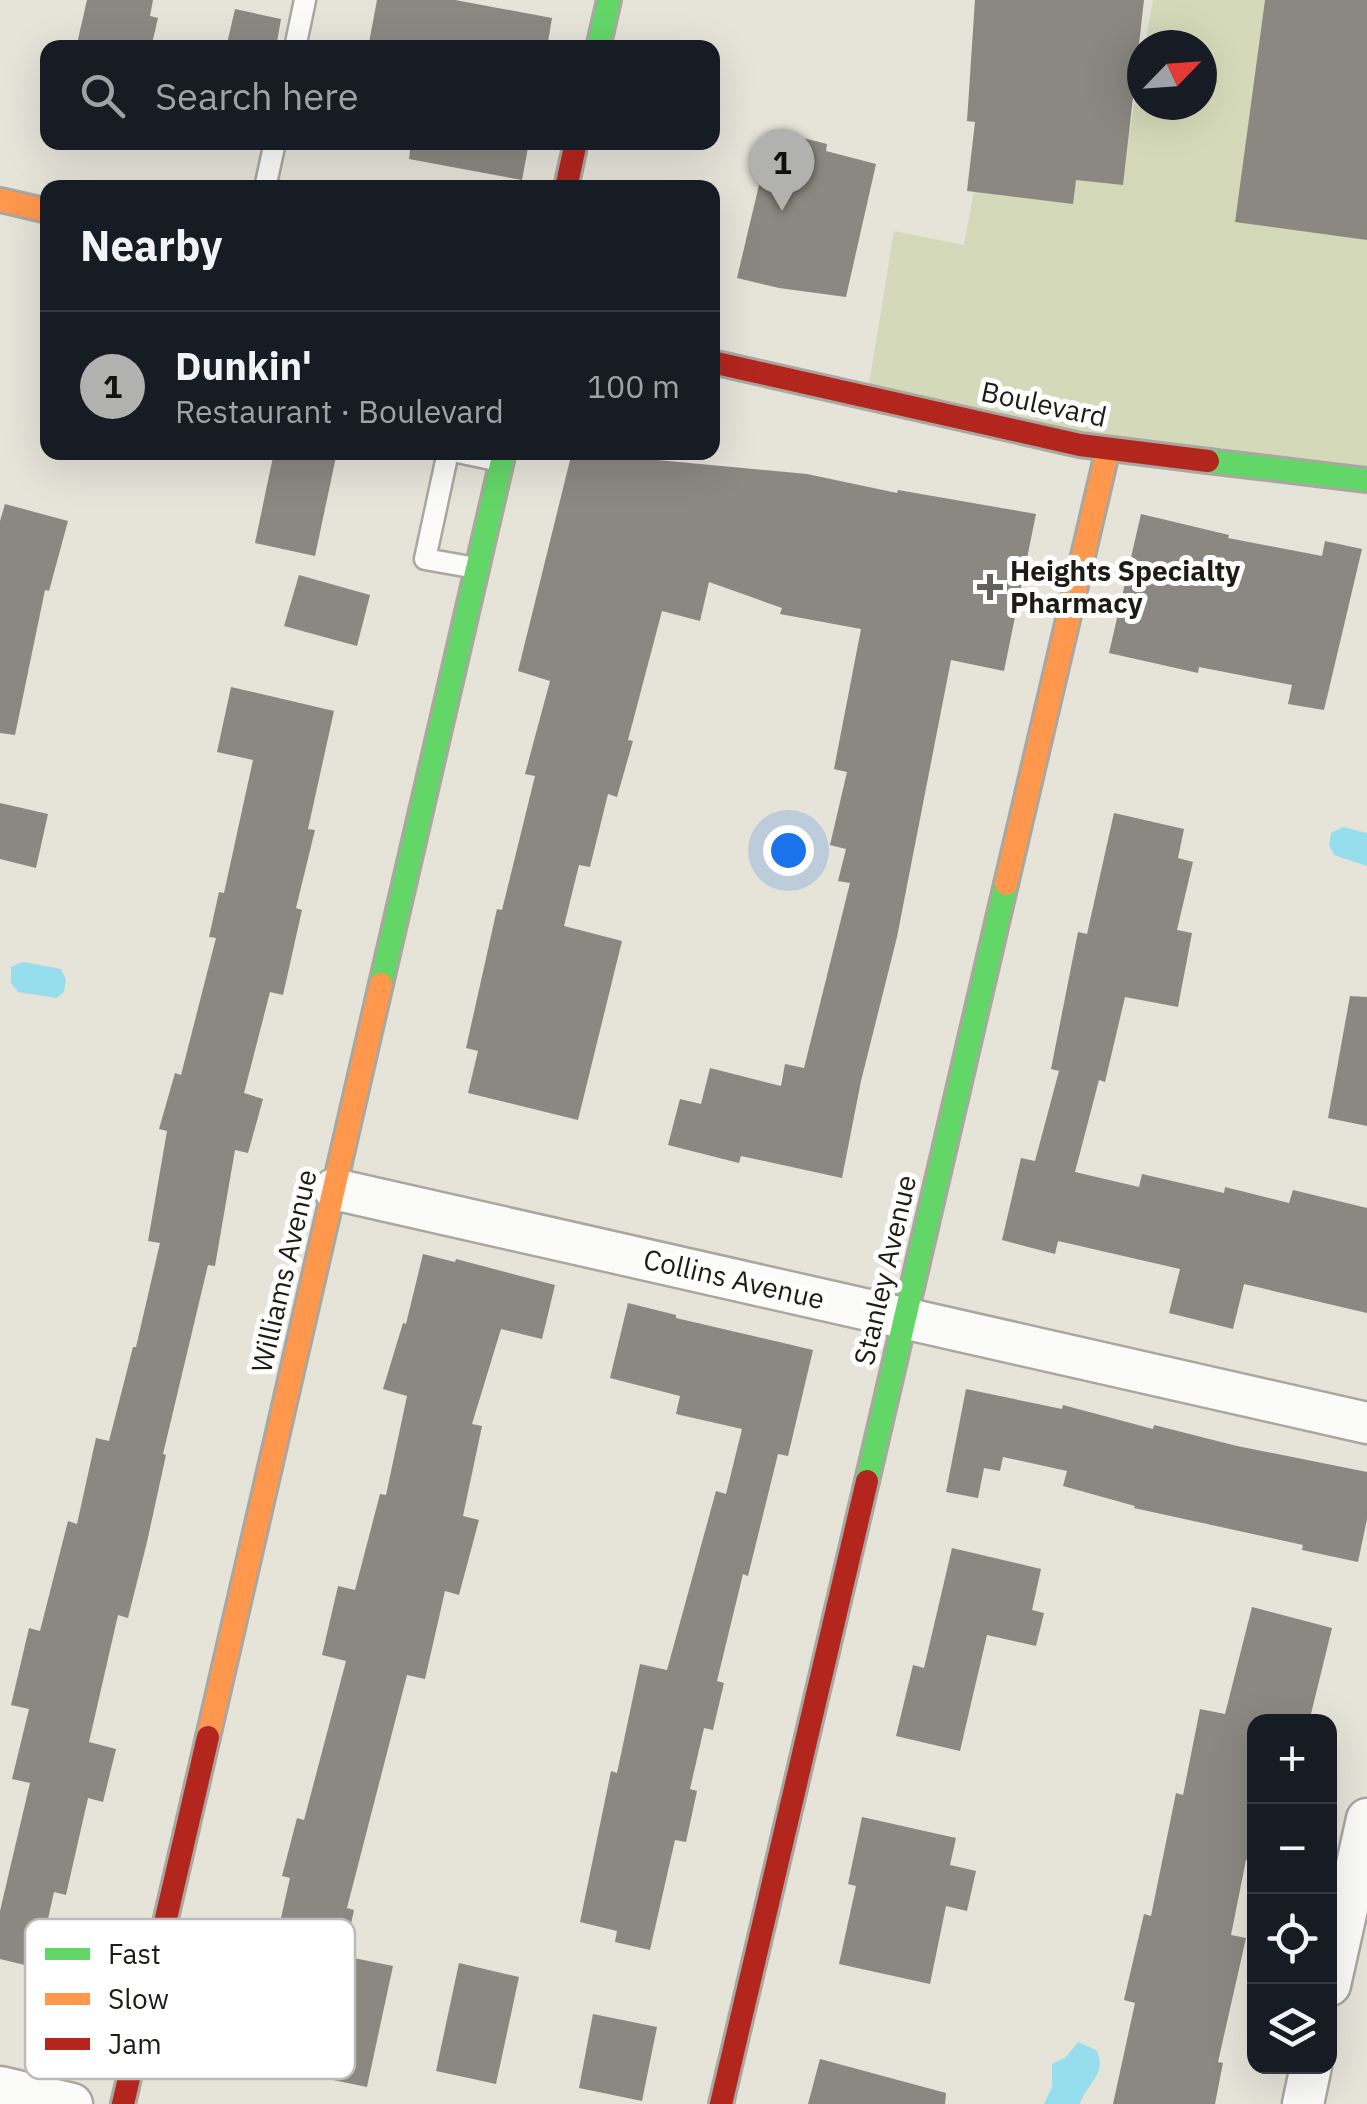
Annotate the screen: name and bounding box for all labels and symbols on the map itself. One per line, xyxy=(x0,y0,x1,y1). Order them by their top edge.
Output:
north arrow xyxy=(1127,30,1217,120)
pin: 1 xyxy=(750,128,814,211)
street label: Boulevard xyxy=(978,372,1110,435)
place label: Heights Specialty Pharmacy xyxy=(1010,552,1240,621)
marker: Heights Specialty Pharmacy xyxy=(979,576,1001,598)
your location xyxy=(763,825,814,876)
street label: Williams Avenue xyxy=(242,1166,325,1376)
street label: Stanley Avenue xyxy=(845,1171,924,1369)
street label: Collins Avenue xyxy=(640,1240,828,1317)
legend xyxy=(25,1919,355,2079)
text: Fast xyxy=(108,1935,161,1972)
text: Slow xyxy=(108,1980,169,2017)
text: Jam xyxy=(108,2025,162,2062)

